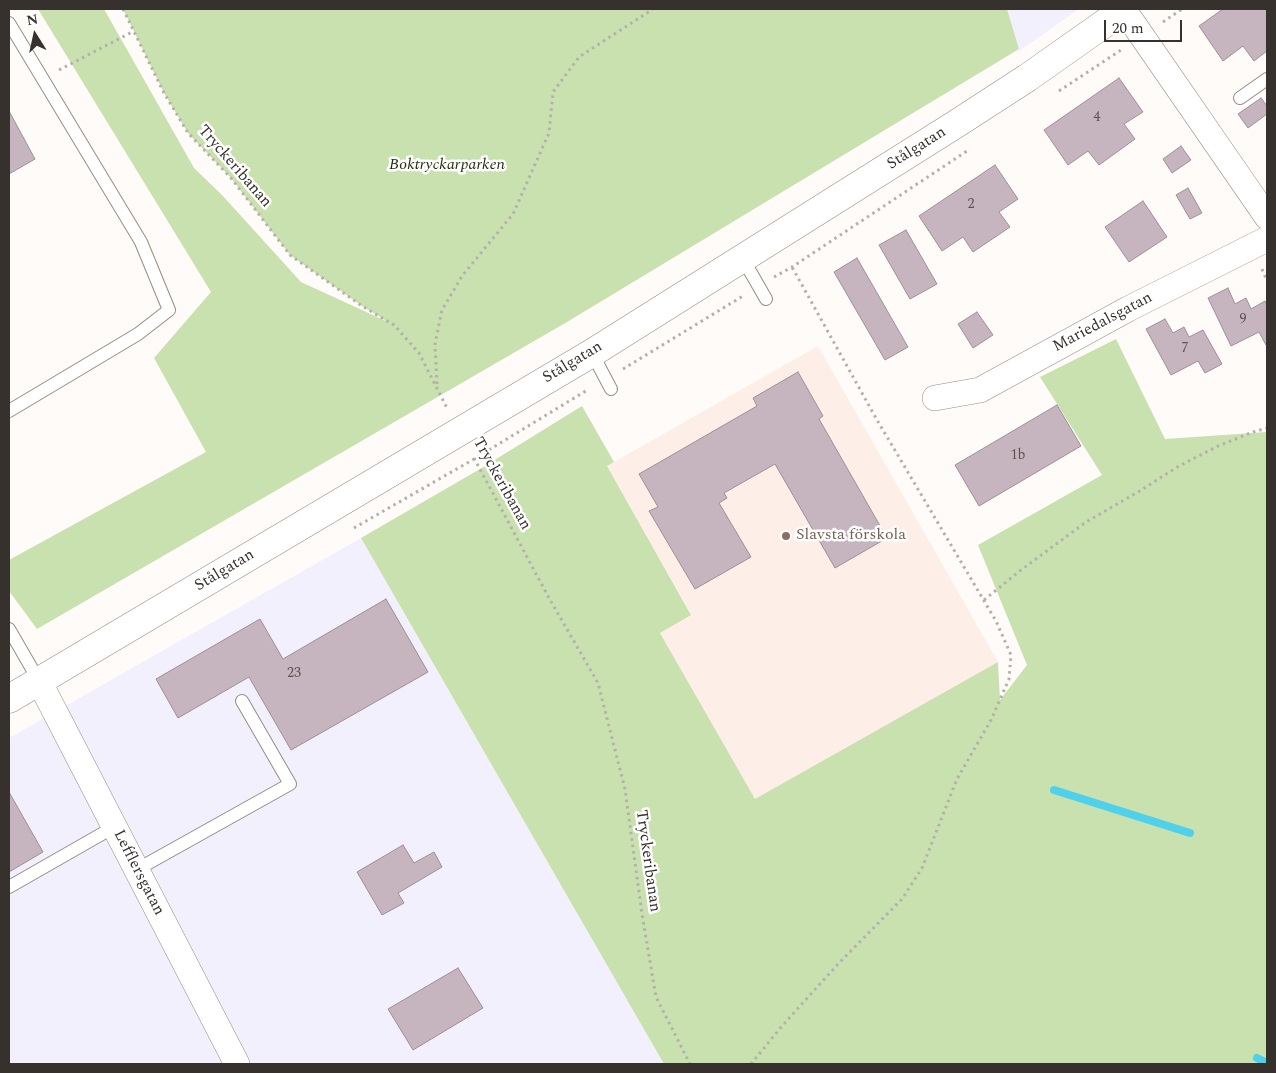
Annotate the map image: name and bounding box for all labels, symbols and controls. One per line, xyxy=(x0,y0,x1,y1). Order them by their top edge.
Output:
text: N xyxy=(25,8,40,31)
north arrow xyxy=(10,10,60,60)
scale bar xyxy=(1106,10,1184,42)
text: 20 m xyxy=(1112,17,1144,40)
house number: 4 xyxy=(1094,110,1100,126)
street label: Tryckeribanan xyxy=(193,122,275,212)
street label: Stålgatan xyxy=(884,123,950,175)
park label: Boktryckarparken xyxy=(389,156,505,176)
house number: 2 xyxy=(968,197,974,213)
street label: Mariedalsgatan xyxy=(1050,289,1156,357)
house number: 9 xyxy=(1240,312,1246,328)
street label: Stålgatan xyxy=(540,338,606,388)
house number: 7 xyxy=(1182,341,1188,357)
street label: Tryckeribanan xyxy=(468,434,534,534)
house number: 1b xyxy=(1011,448,1025,464)
place label: Slavsta förskola xyxy=(796,526,906,546)
marker: Slavsta förskola xyxy=(780,530,792,542)
street label: Stålgatan xyxy=(192,546,258,596)
house number: 23 xyxy=(287,666,301,682)
street label: Tryckeribanan xyxy=(630,809,664,913)
street label: Lefflersgatan xyxy=(108,827,168,919)

